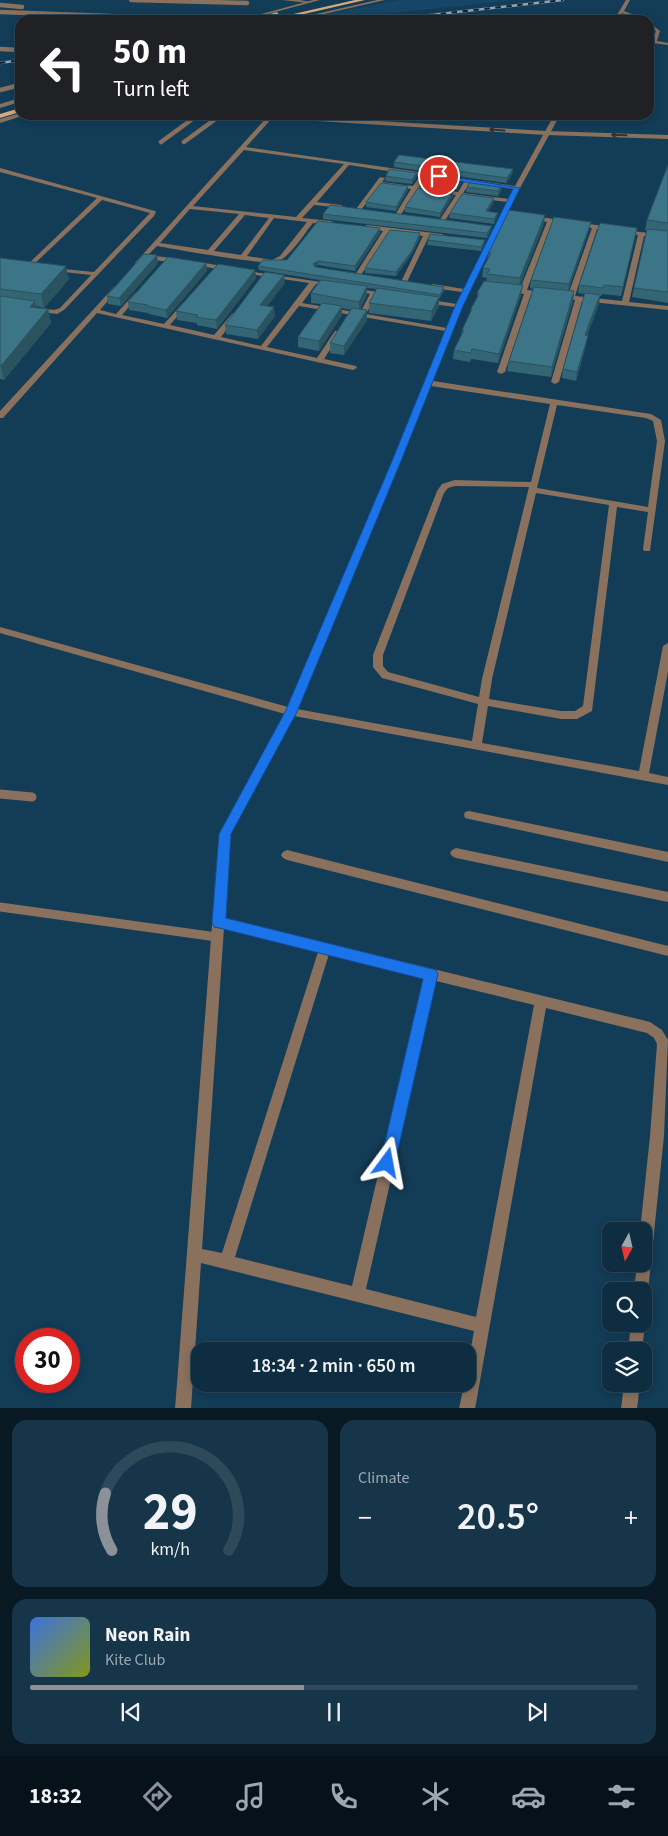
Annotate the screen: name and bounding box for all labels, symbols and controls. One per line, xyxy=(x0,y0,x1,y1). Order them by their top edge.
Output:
text: 50 m xyxy=(113,27,187,77)
icon: left xyxy=(30,35,95,100)
text: Turn left xyxy=(113,73,189,105)
one-way arrow xyxy=(489,126,505,135)
one-way arrow xyxy=(612,131,628,140)
pin xyxy=(418,155,460,197)
icon: arrive xyxy=(425,162,453,190)
position arrow xyxy=(360,1136,412,1188)
north arrow xyxy=(602,1222,652,1272)
map controls xyxy=(602,1222,652,1392)
button: search xyxy=(602,1282,652,1332)
speed limit sign: 30 xyxy=(15,1328,80,1393)
button: layers xyxy=(602,1342,652,1392)
text: 18:34 · 2 min · 650 m xyxy=(251,1353,416,1380)
text: Climate xyxy=(358,1467,409,1489)
text: 29 xyxy=(143,1476,197,1550)
text: 20.5° xyxy=(457,1490,539,1544)
text: − xyxy=(358,1498,372,1538)
text: + xyxy=(624,1498,638,1538)
text: km/h xyxy=(150,1537,190,1562)
text: Neon Rain xyxy=(105,1622,190,1649)
text: Kite Club xyxy=(105,1649,165,1671)
icon: previous xyxy=(117,1698,145,1726)
icon: pause xyxy=(320,1698,348,1726)
icon: next xyxy=(523,1698,551,1726)
icon: directions xyxy=(140,1779,175,1814)
icon: music xyxy=(233,1779,268,1814)
icon: phone xyxy=(326,1779,361,1814)
icon: climate xyxy=(418,1779,453,1814)
icon: car xyxy=(511,1779,546,1814)
icon: filters xyxy=(604,1779,639,1814)
text: 18:32 xyxy=(29,1780,82,1812)

